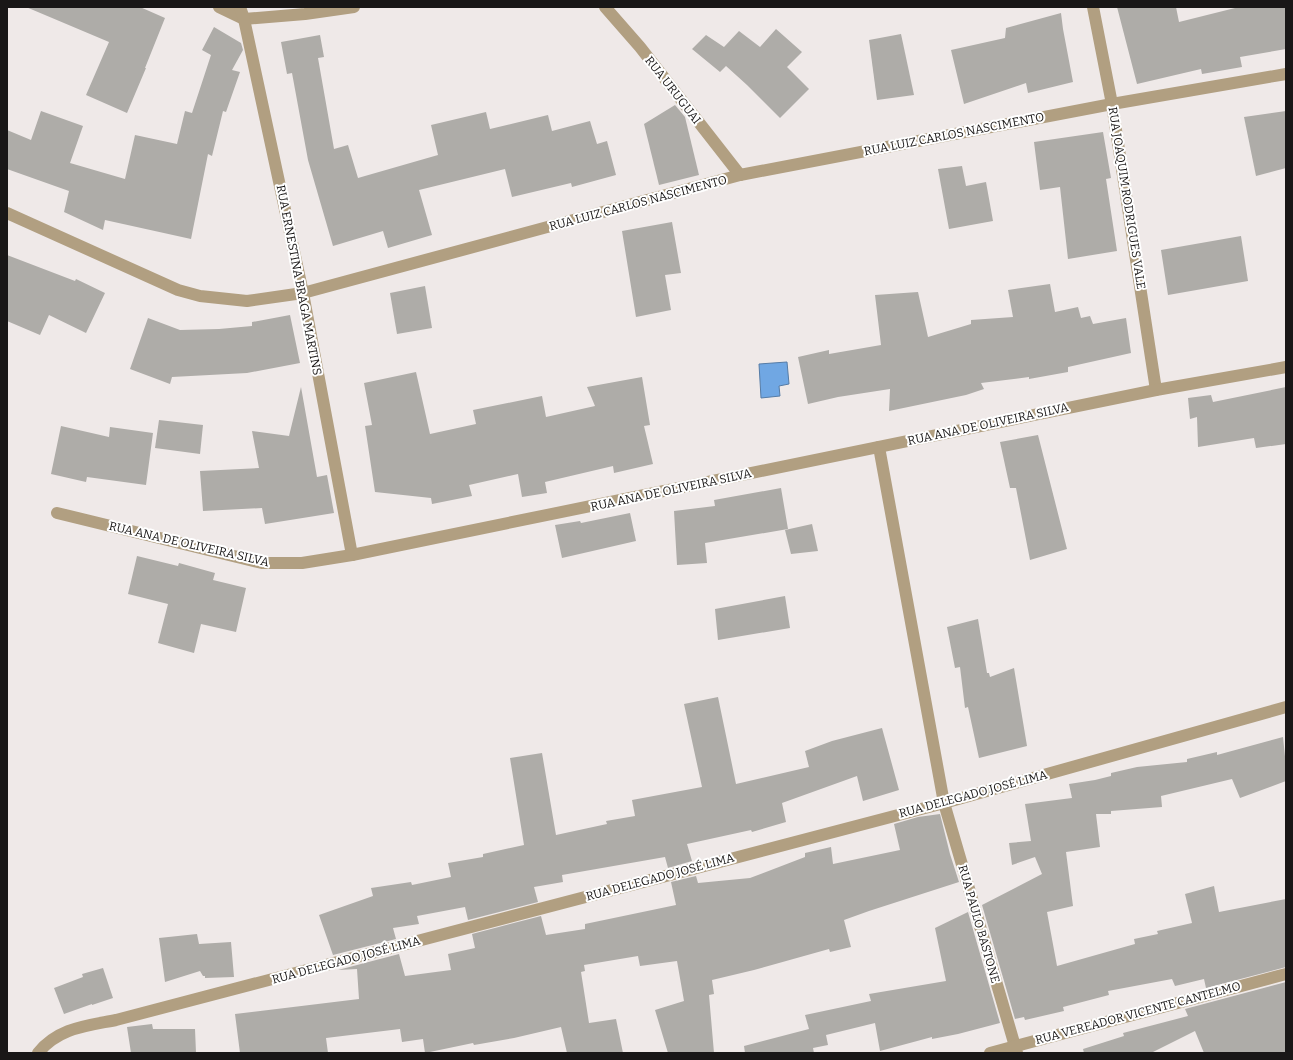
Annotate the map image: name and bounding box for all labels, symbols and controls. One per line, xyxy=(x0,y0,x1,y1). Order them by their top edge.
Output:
street label: RUA URUGUAI xyxy=(642,53,704,127)
street label: RUA JOAQUIM RODRIGUES VALE xyxy=(1106,106,1148,290)
street label: RUA LUIZ CARLOS NASCIMENTO xyxy=(863,110,1045,158)
street label: RUA LUIZ CARLOS NASCIMENTO xyxy=(548,173,728,233)
street label: RUA ERNESTINA BRAGA MARTINS xyxy=(274,184,324,376)
street label: RUA ANA DE OLIVEIRA SILVA xyxy=(906,400,1070,448)
street label: RUA ANA DE OLIVEIRA SILVA xyxy=(589,466,753,514)
street label: RUA ANA DE OLIVEIRA SILVA xyxy=(107,519,271,569)
street label: RUA DELEGADO JOSÉ LIMA xyxy=(897,766,1049,821)
street label: RUA DELEGADO JOSÉ LIMA xyxy=(584,849,736,904)
street label: RUA PAULO BASTONE xyxy=(955,863,1003,985)
street label: RUA DELEGADO JOSÉ LIMA xyxy=(270,932,422,987)
street label: RUA VEREADOR VICENTE CANTELMO xyxy=(1034,979,1242,1047)

